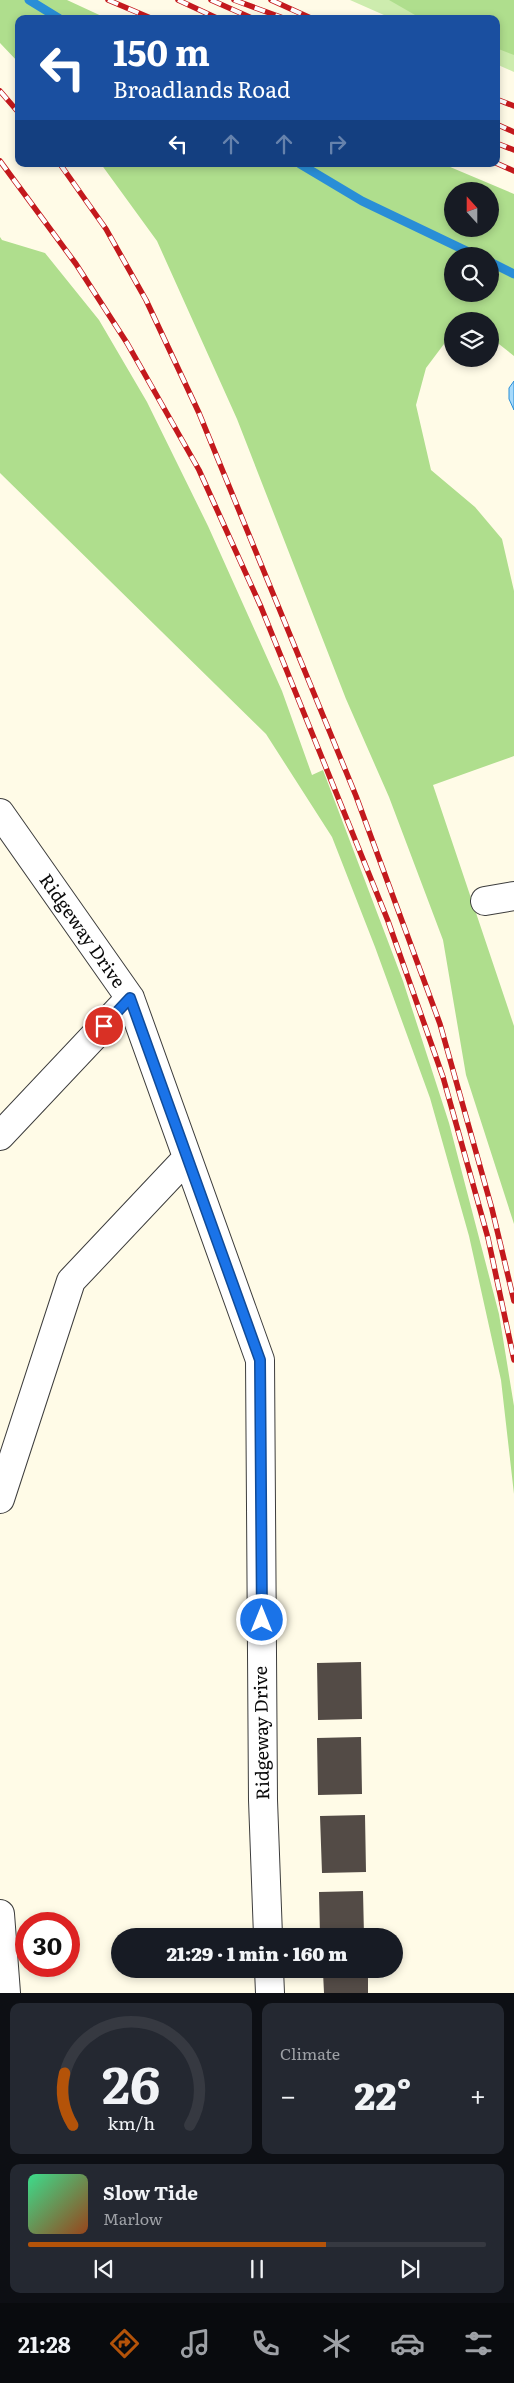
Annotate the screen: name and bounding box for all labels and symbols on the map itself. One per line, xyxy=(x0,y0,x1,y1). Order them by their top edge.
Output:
north arrow xyxy=(444,182,499,238)
street label: Ridgeway Drive xyxy=(34,867,133,993)
pin xyxy=(83,1005,125,1047)
position arrow xyxy=(235,1593,287,1645)
street label: Ridgeway Drive xyxy=(246,1666,275,1800)
speed limit sign: 30 xyxy=(15,1912,80,1977)

